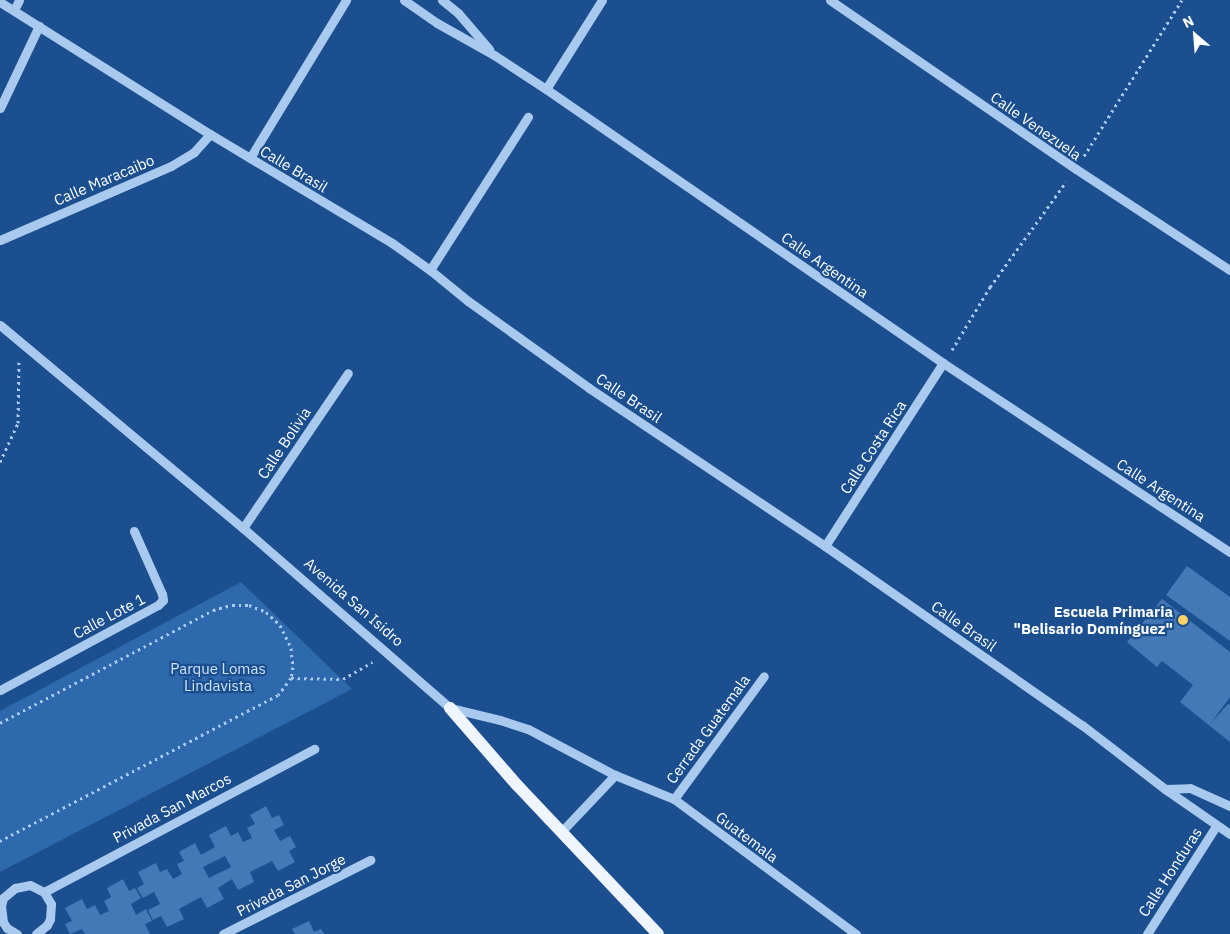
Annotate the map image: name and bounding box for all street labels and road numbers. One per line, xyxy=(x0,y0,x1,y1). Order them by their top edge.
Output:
street label: Calle Venezuela xyxy=(987,88,1085,164)
street label: Calle Brasil xyxy=(257,142,331,196)
street label: Calle Maracaibo xyxy=(51,151,157,209)
street label: Calle Argentina xyxy=(778,228,872,302)
street label: Calle Brasil xyxy=(593,369,665,427)
street label: Calle Costa Rica xyxy=(836,397,910,497)
street label: Calle Bolivia xyxy=(254,404,314,482)
street label: Calle Argentina xyxy=(1113,455,1209,525)
street label: Avenida San Isidro xyxy=(301,554,407,650)
street label: Calle Lote 1 xyxy=(70,590,148,642)
street label: Calle Brasil xyxy=(928,597,1000,655)
street label: Cerrada Guatemala xyxy=(662,671,754,787)
street label: Privada San Marcos xyxy=(110,769,234,847)
street label: Guatemala xyxy=(712,808,782,866)
street label: Calle Honduras xyxy=(1134,824,1206,920)
street label: Privada San Jorge xyxy=(234,850,348,920)

